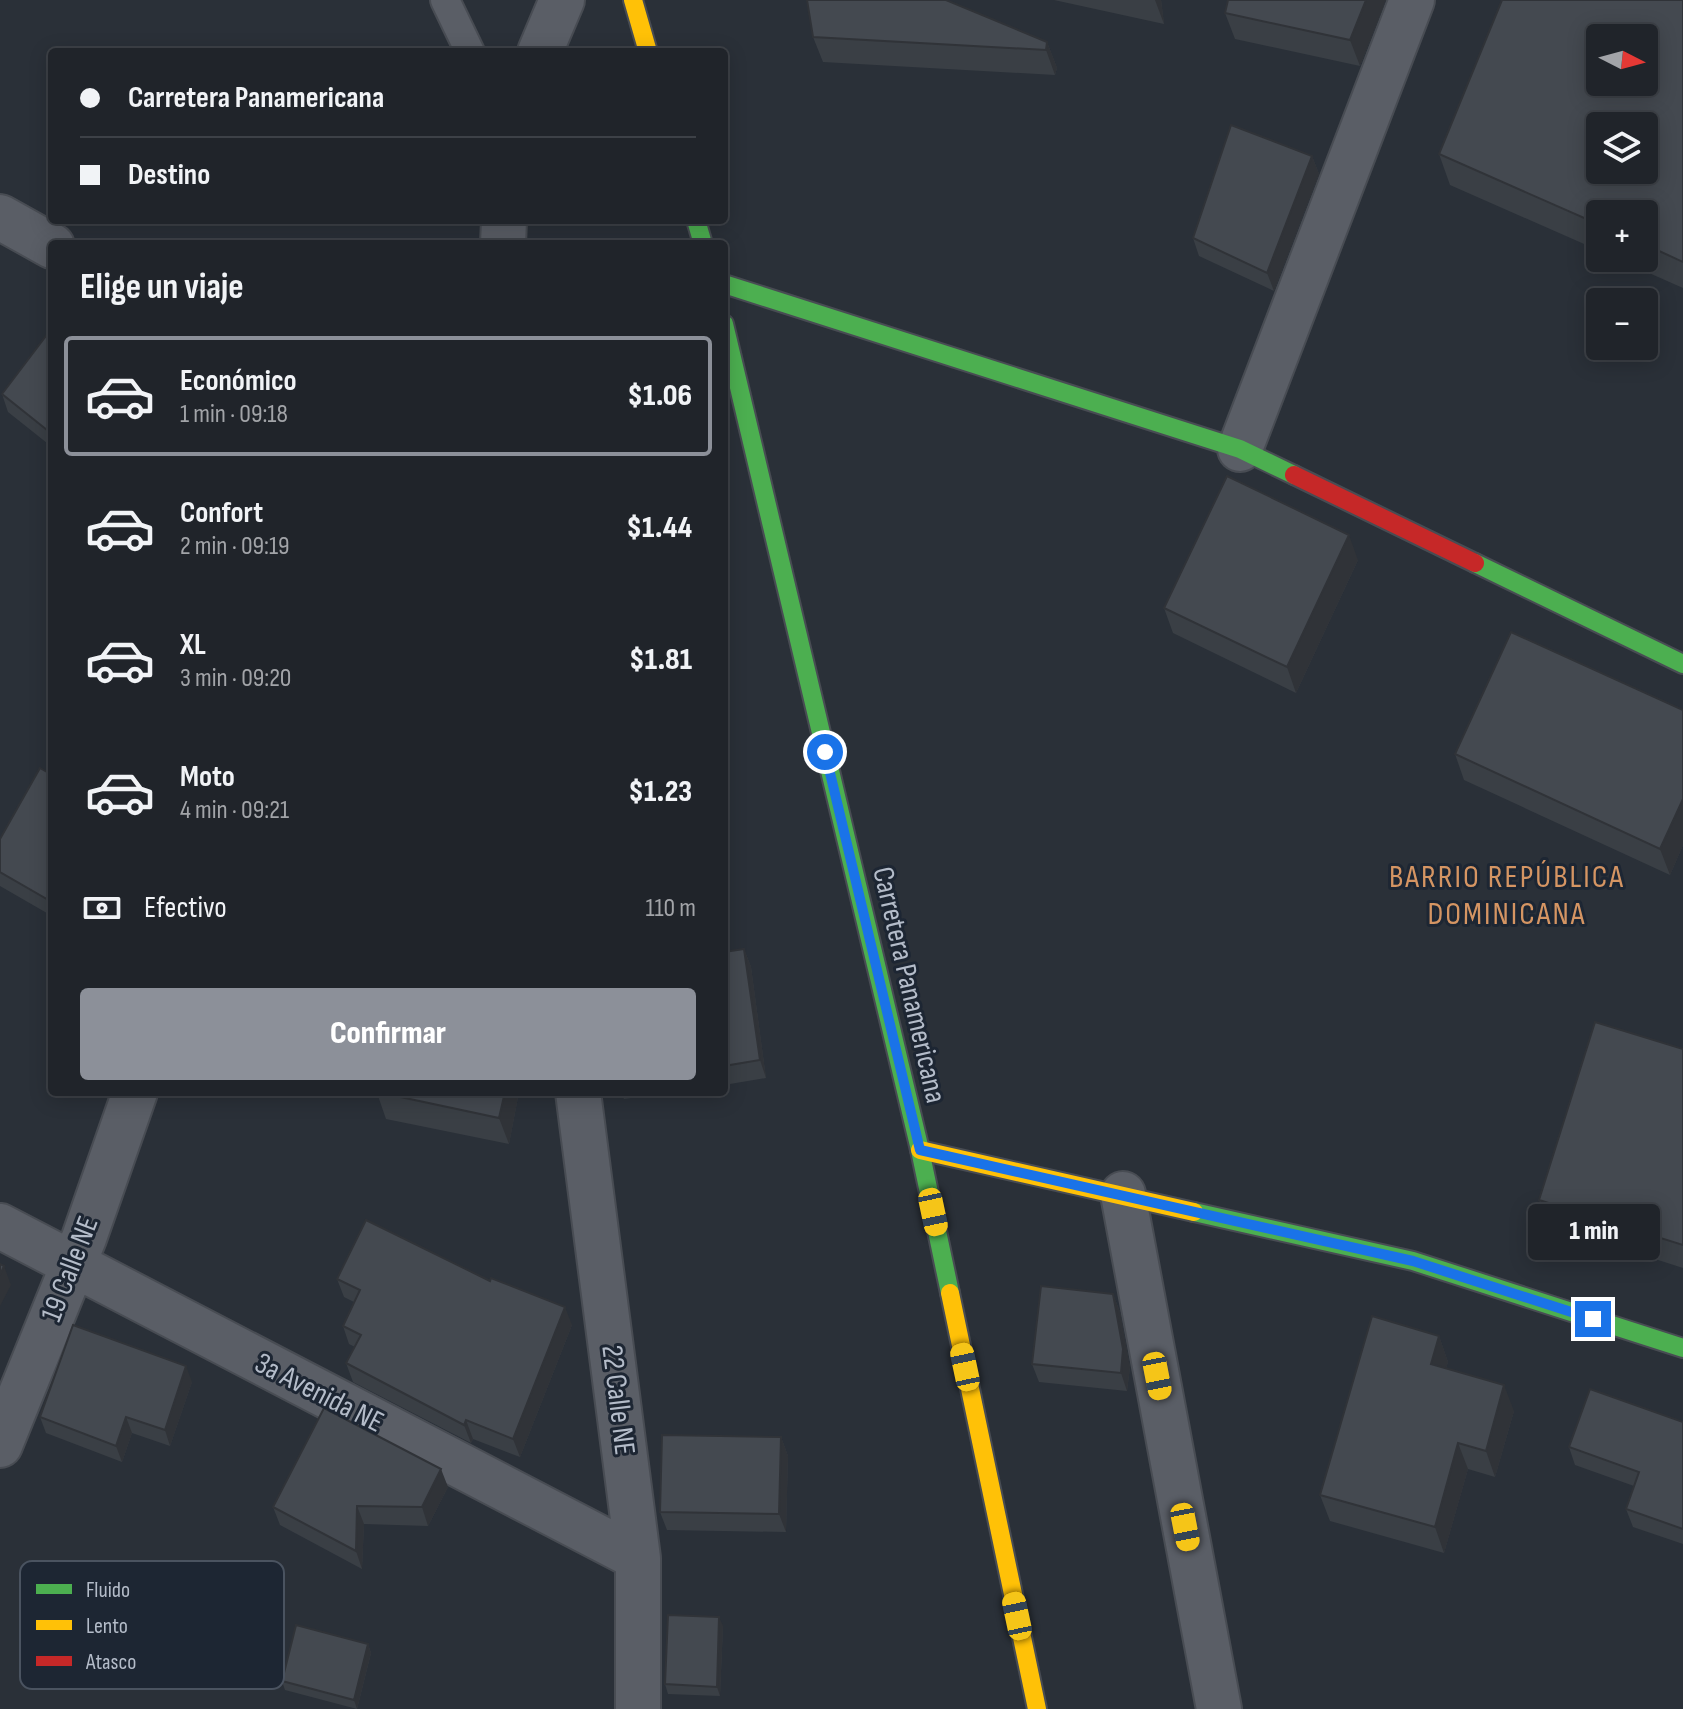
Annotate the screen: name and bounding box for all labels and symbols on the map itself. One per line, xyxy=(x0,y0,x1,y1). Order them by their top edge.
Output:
north arrow xyxy=(1586,24,1658,96)
route start xyxy=(807,734,843,770)
district label: BARRIO REPÚBLICA DOMINICANA xyxy=(1389,858,1625,934)
street label: Carretera Panamericana xyxy=(864,864,954,1106)
car xyxy=(916,1186,950,1238)
callout: 1 min xyxy=(1527,1203,1659,1259)
street label: 19 Calle NE xyxy=(34,1211,106,1327)
route end xyxy=(1575,1301,1611,1337)
car xyxy=(948,1341,982,1393)
street label: 22 Calle NE xyxy=(593,1343,643,1457)
street label: 3a Avenida NE xyxy=(249,1345,389,1441)
car xyxy=(1141,1350,1173,1402)
car xyxy=(1169,1501,1201,1553)
legend xyxy=(20,1561,284,1689)
text: Fluido xyxy=(86,1577,130,1604)
car xyxy=(1000,1590,1034,1642)
text: Lento xyxy=(86,1613,128,1640)
text: Atasco xyxy=(85,1649,136,1676)

